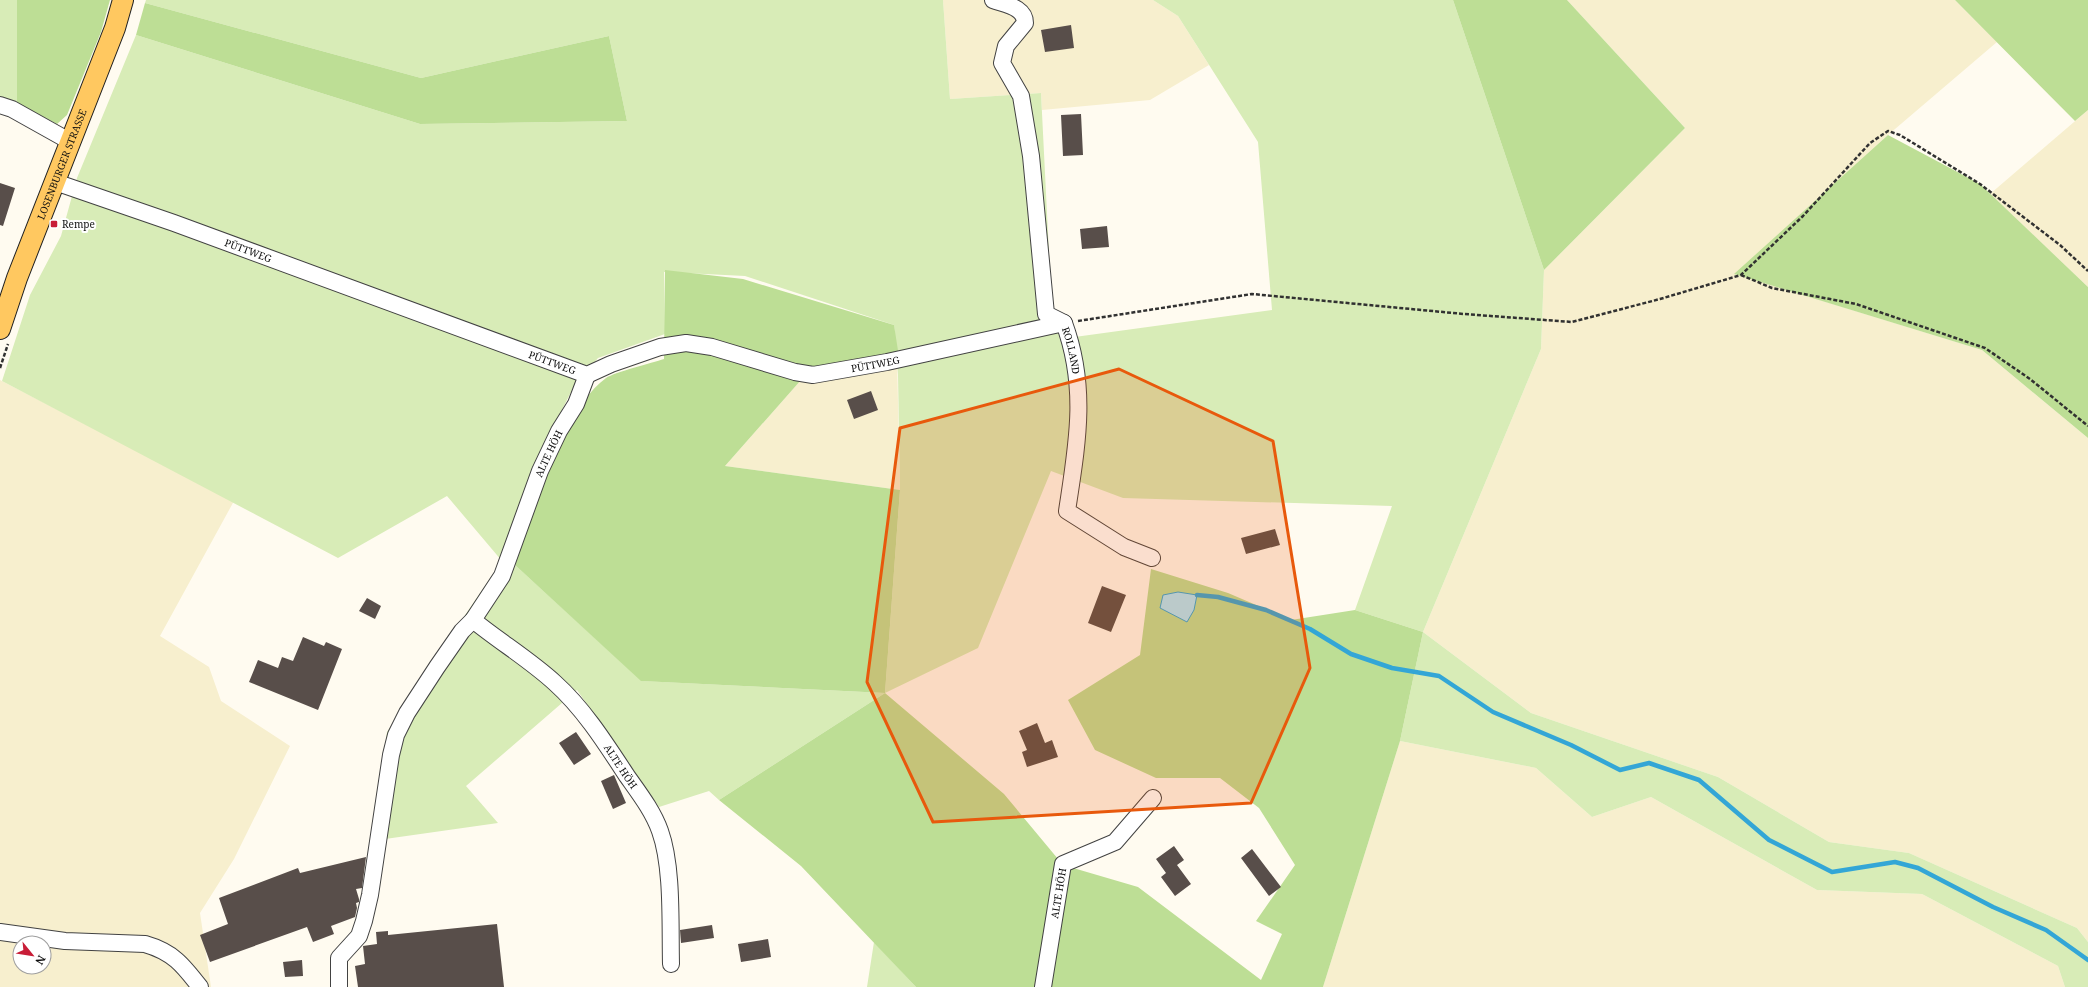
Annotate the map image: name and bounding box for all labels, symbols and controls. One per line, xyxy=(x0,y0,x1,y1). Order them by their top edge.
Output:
street label: LOSENBURGER STRASSE xyxy=(34,107,90,222)
place label: Rempe xyxy=(62,217,95,231)
marker: Rempe xyxy=(49,219,59,229)
street label: PÜTTWEG xyxy=(223,235,274,265)
street label: ROLLAND xyxy=(1059,325,1083,375)
street label: PÜTTWEG xyxy=(527,347,578,377)
street label: PÜTTWEG xyxy=(850,352,901,375)
street label: ALTE HÖH xyxy=(531,428,566,479)
street label: ALTE HÖH xyxy=(601,741,641,791)
street label: ALTE HÖH xyxy=(1047,867,1069,919)
north arrow xyxy=(12,935,52,975)
text: N xyxy=(32,953,50,968)

